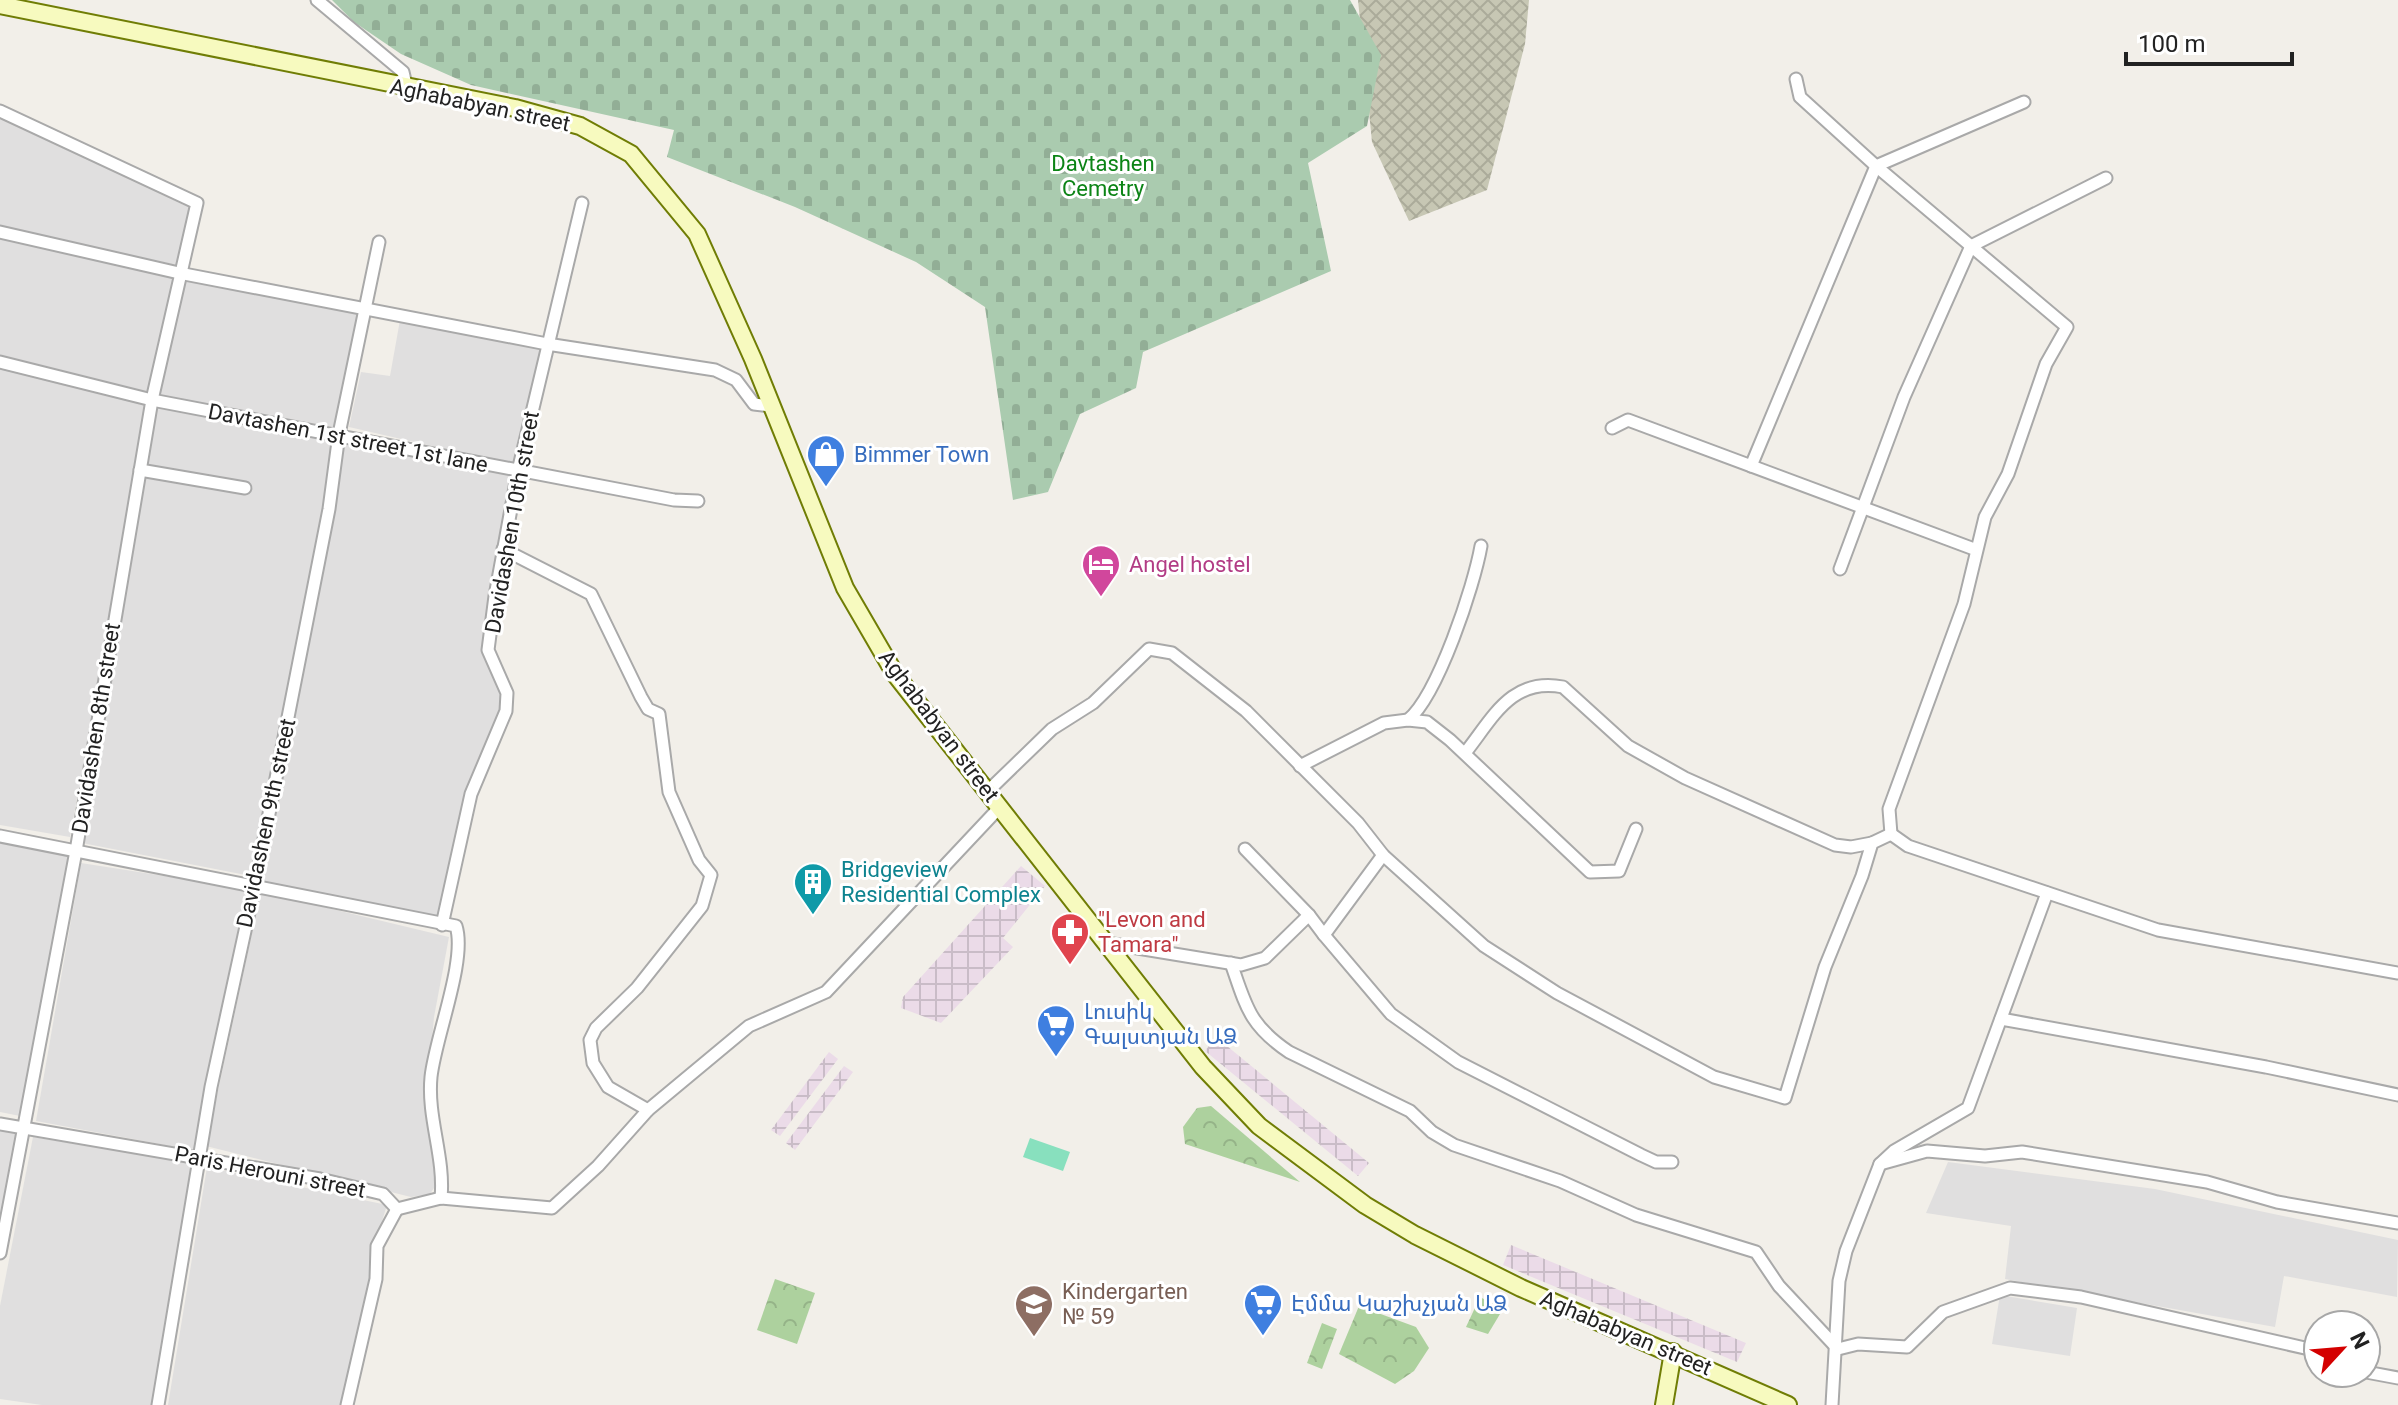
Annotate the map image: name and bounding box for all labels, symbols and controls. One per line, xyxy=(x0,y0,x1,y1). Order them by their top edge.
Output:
scale bar xyxy=(2126,16,2292,66)
text: 100 m xyxy=(2138,30,2205,58)
street label: Aghababyan street xyxy=(388,74,572,136)
park label: Davtashen Cemetry xyxy=(1051,151,1155,201)
street label: Davtashen 1st street 1st lane xyxy=(206,399,490,477)
street label: Davidashen 10th street xyxy=(480,409,544,635)
shop icon: Bimmer Town xyxy=(805,433,847,488)
place label: Bimmer Town xyxy=(854,442,989,467)
hotel icon: Angel hostel xyxy=(1080,543,1122,598)
place label: Angel hostel xyxy=(1129,552,1251,577)
street label: Davidashen 8th street xyxy=(67,621,125,835)
street label: Aghababyan street xyxy=(874,645,1004,807)
street label: Davidashen 9th street xyxy=(232,716,300,930)
place label: Bridgeview Residential Complex xyxy=(841,857,1041,907)
building icon: Bridgeview Residential Complex xyxy=(792,861,834,916)
place label: "Levon and Tamara" xyxy=(1098,907,1206,957)
pharmacy icon: "Levon and Tamara" xyxy=(1049,911,1091,966)
place label: Լուսիկ Գալստյան ԱՁ xyxy=(1084,999,1238,1049)
supermarket icon: Լուսիկ Գալստյան ԱՁ xyxy=(1035,1003,1077,1058)
street label: Paris Herouni street xyxy=(172,1141,368,1203)
place label: Kindergarten № 59 xyxy=(1062,1279,1188,1329)
supermarket icon: Էմմա Կաշխչյան ԱՁ xyxy=(1242,1282,1284,1337)
school or university icon: Kindergarten № 59 xyxy=(1013,1283,1055,1338)
street label: Aghababyan street xyxy=(1537,1286,1715,1380)
place label: Էմմա Կաշխչյան ԱՁ xyxy=(1291,1291,1508,1316)
north arrow xyxy=(2302,1309,2382,1389)
text: N xyxy=(2345,1328,2374,1353)

